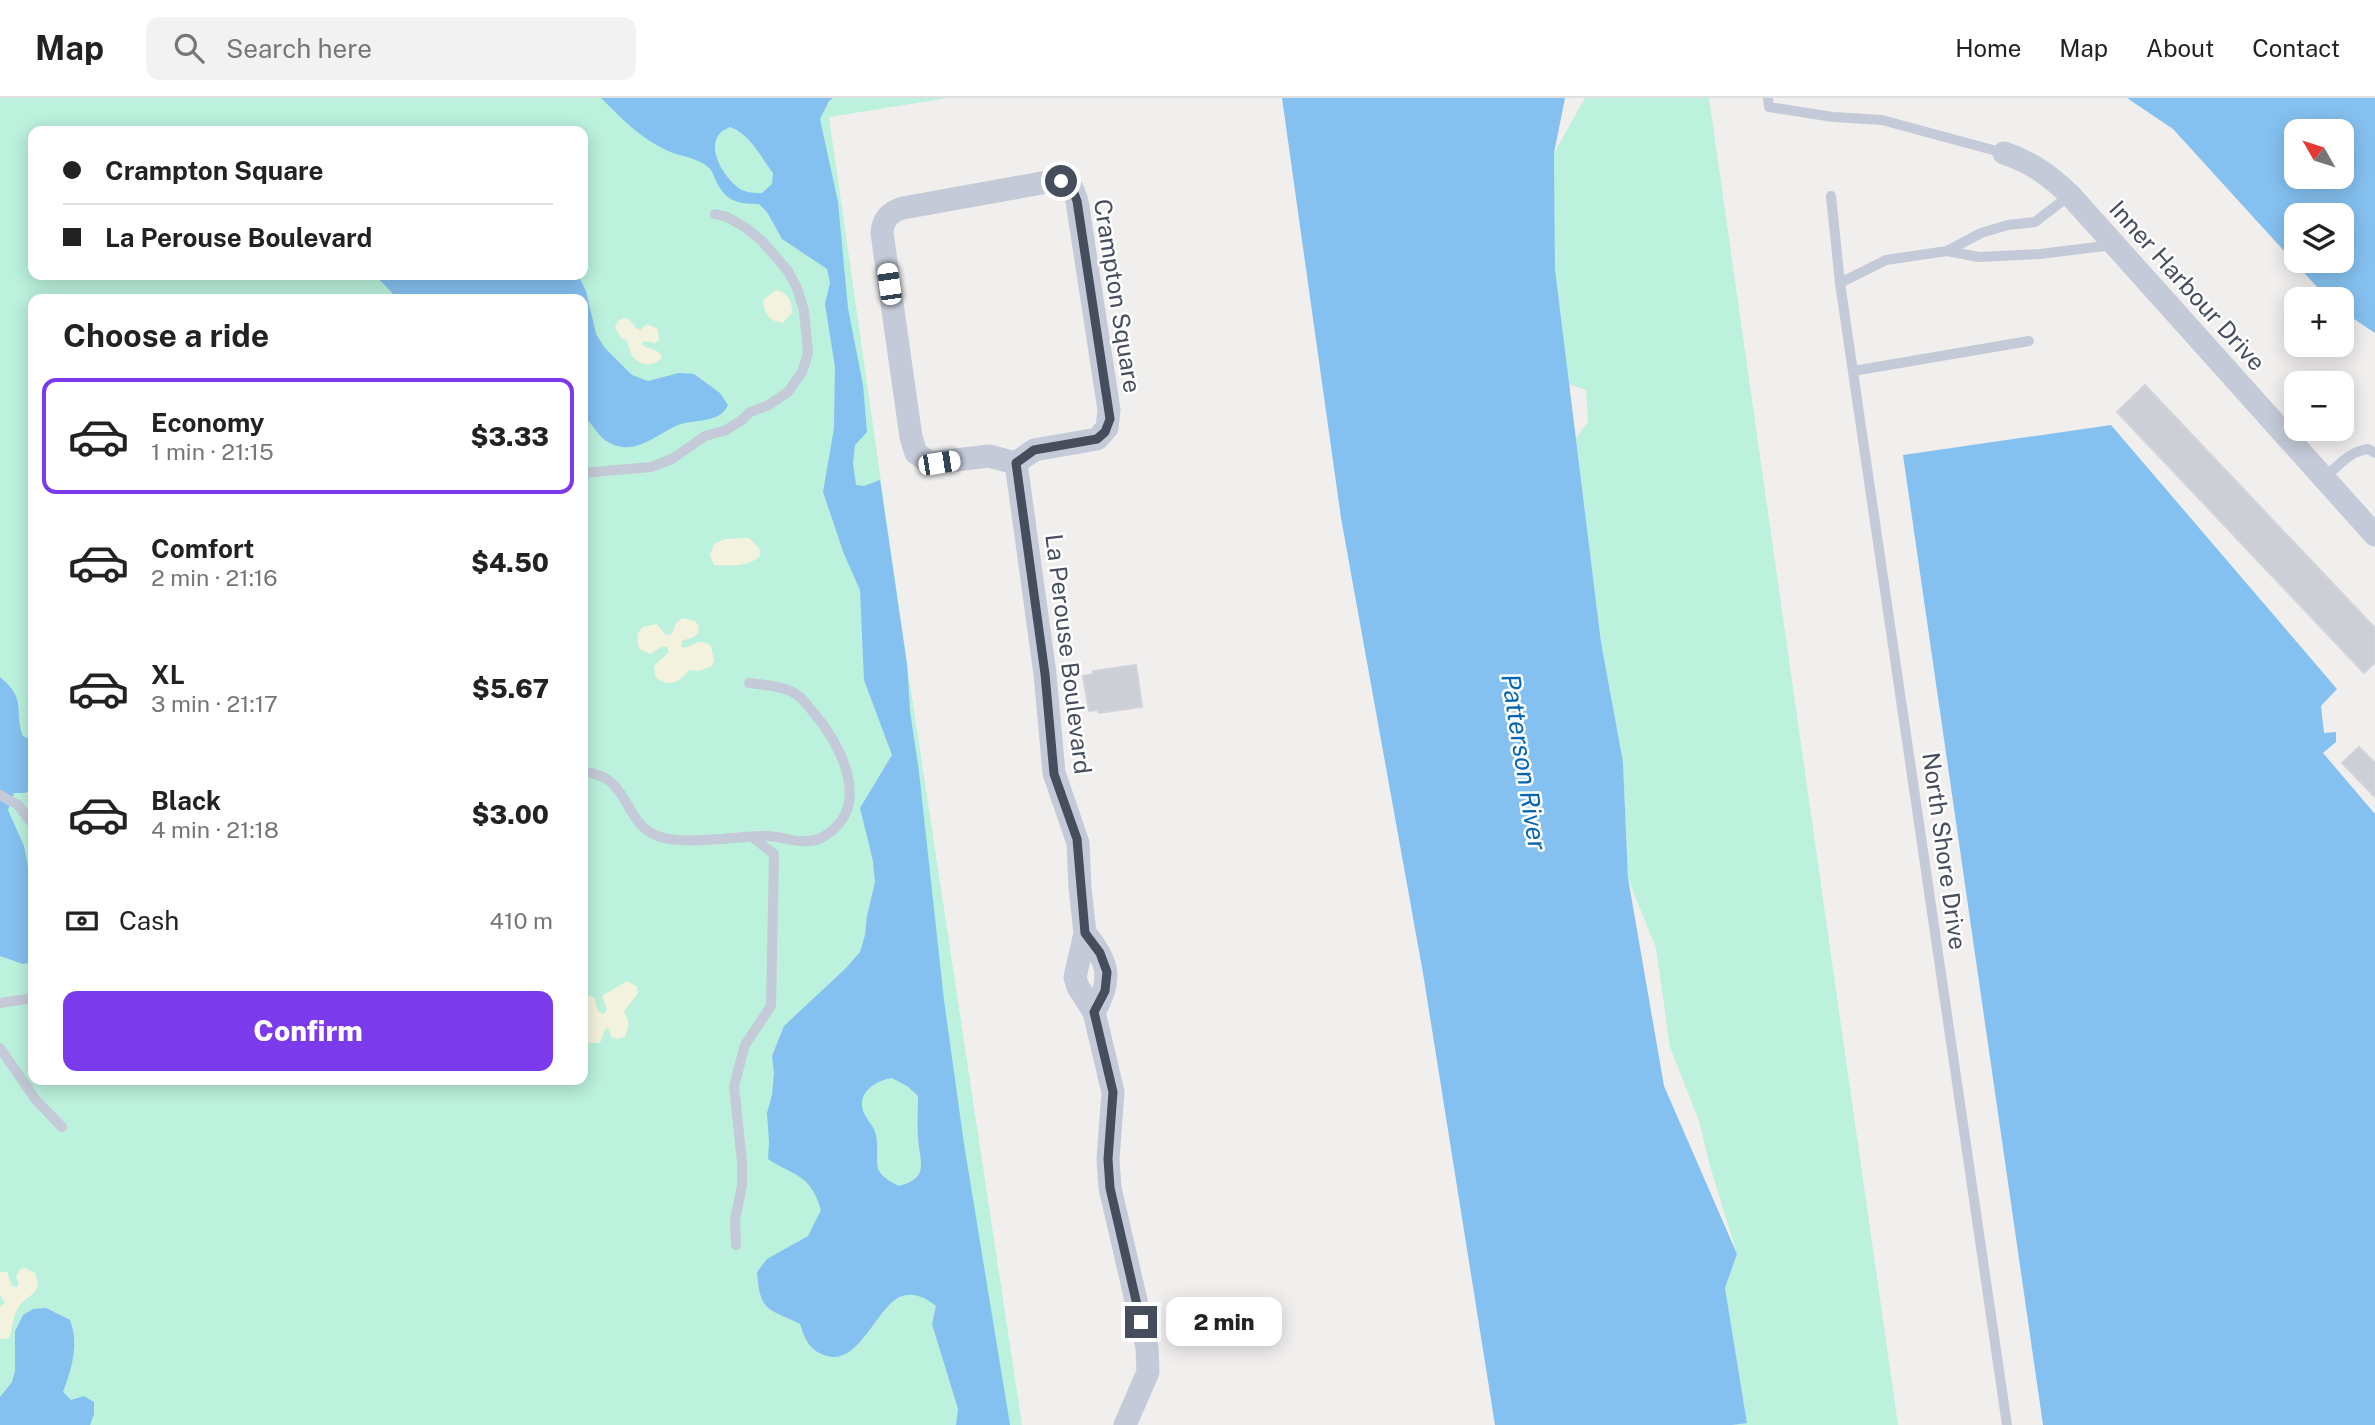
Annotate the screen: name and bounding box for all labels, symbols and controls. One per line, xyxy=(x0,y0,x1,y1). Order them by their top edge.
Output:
search box xyxy=(146,17,636,80)
text: Map xyxy=(35,29,104,67)
icon: search xyxy=(170,29,208,67)
text: Search here xyxy=(226,33,372,64)
text: Home xyxy=(1955,34,2021,62)
text: Map xyxy=(2059,34,2108,62)
text: About xyxy=(2146,34,2214,62)
text: Contact xyxy=(2252,34,2340,62)
north arrow xyxy=(2284,119,2354,189)
map controls xyxy=(2284,119,2354,441)
text: Crampton Square xyxy=(105,155,324,186)
route start xyxy=(1045,165,1077,197)
street label: Inner Harbour Drive xyxy=(2104,195,2271,376)
street label: Crampton Square xyxy=(1089,197,1147,395)
button: layers xyxy=(2284,203,2354,273)
text: La Perouse Boulevard xyxy=(105,222,372,253)
car xyxy=(876,262,903,306)
button: + xyxy=(2284,287,2354,357)
text: Choose a ride xyxy=(63,317,269,354)
button: − xyxy=(2284,371,2354,441)
icon: car xyxy=(67,405,130,468)
text: Economy xyxy=(151,407,264,438)
text: $3.33 xyxy=(470,421,549,452)
text: 1 min · 21:15 xyxy=(151,438,274,465)
car xyxy=(917,449,962,477)
icon: car xyxy=(67,531,130,594)
street label: La Perouse Boulevard xyxy=(1040,532,1098,776)
text: Comfort xyxy=(151,533,254,564)
text: $4.50 xyxy=(471,547,549,578)
text: 2 min · 21:16 xyxy=(151,564,278,591)
icon: car xyxy=(67,657,130,720)
text: XL xyxy=(151,659,185,690)
water label: Patterson River xyxy=(1495,672,1554,852)
text: $5.67 xyxy=(472,673,549,704)
text: 3 min · 21:17 xyxy=(151,690,278,717)
street label: North Shore Drive xyxy=(1917,750,1973,951)
icon: car xyxy=(67,783,130,846)
text: Black xyxy=(151,785,221,816)
text: $3.00 xyxy=(472,799,549,830)
text: 4 min · 21:18 xyxy=(151,816,279,843)
icon: cash xyxy=(63,902,101,940)
text: Cash xyxy=(119,905,179,936)
text: 410 m xyxy=(490,907,553,934)
button: Confirm xyxy=(63,991,553,1071)
callout: 2 min xyxy=(1166,1298,1281,1346)
route end xyxy=(1125,1306,1157,1338)
text: 2 min xyxy=(1193,1308,1255,1335)

